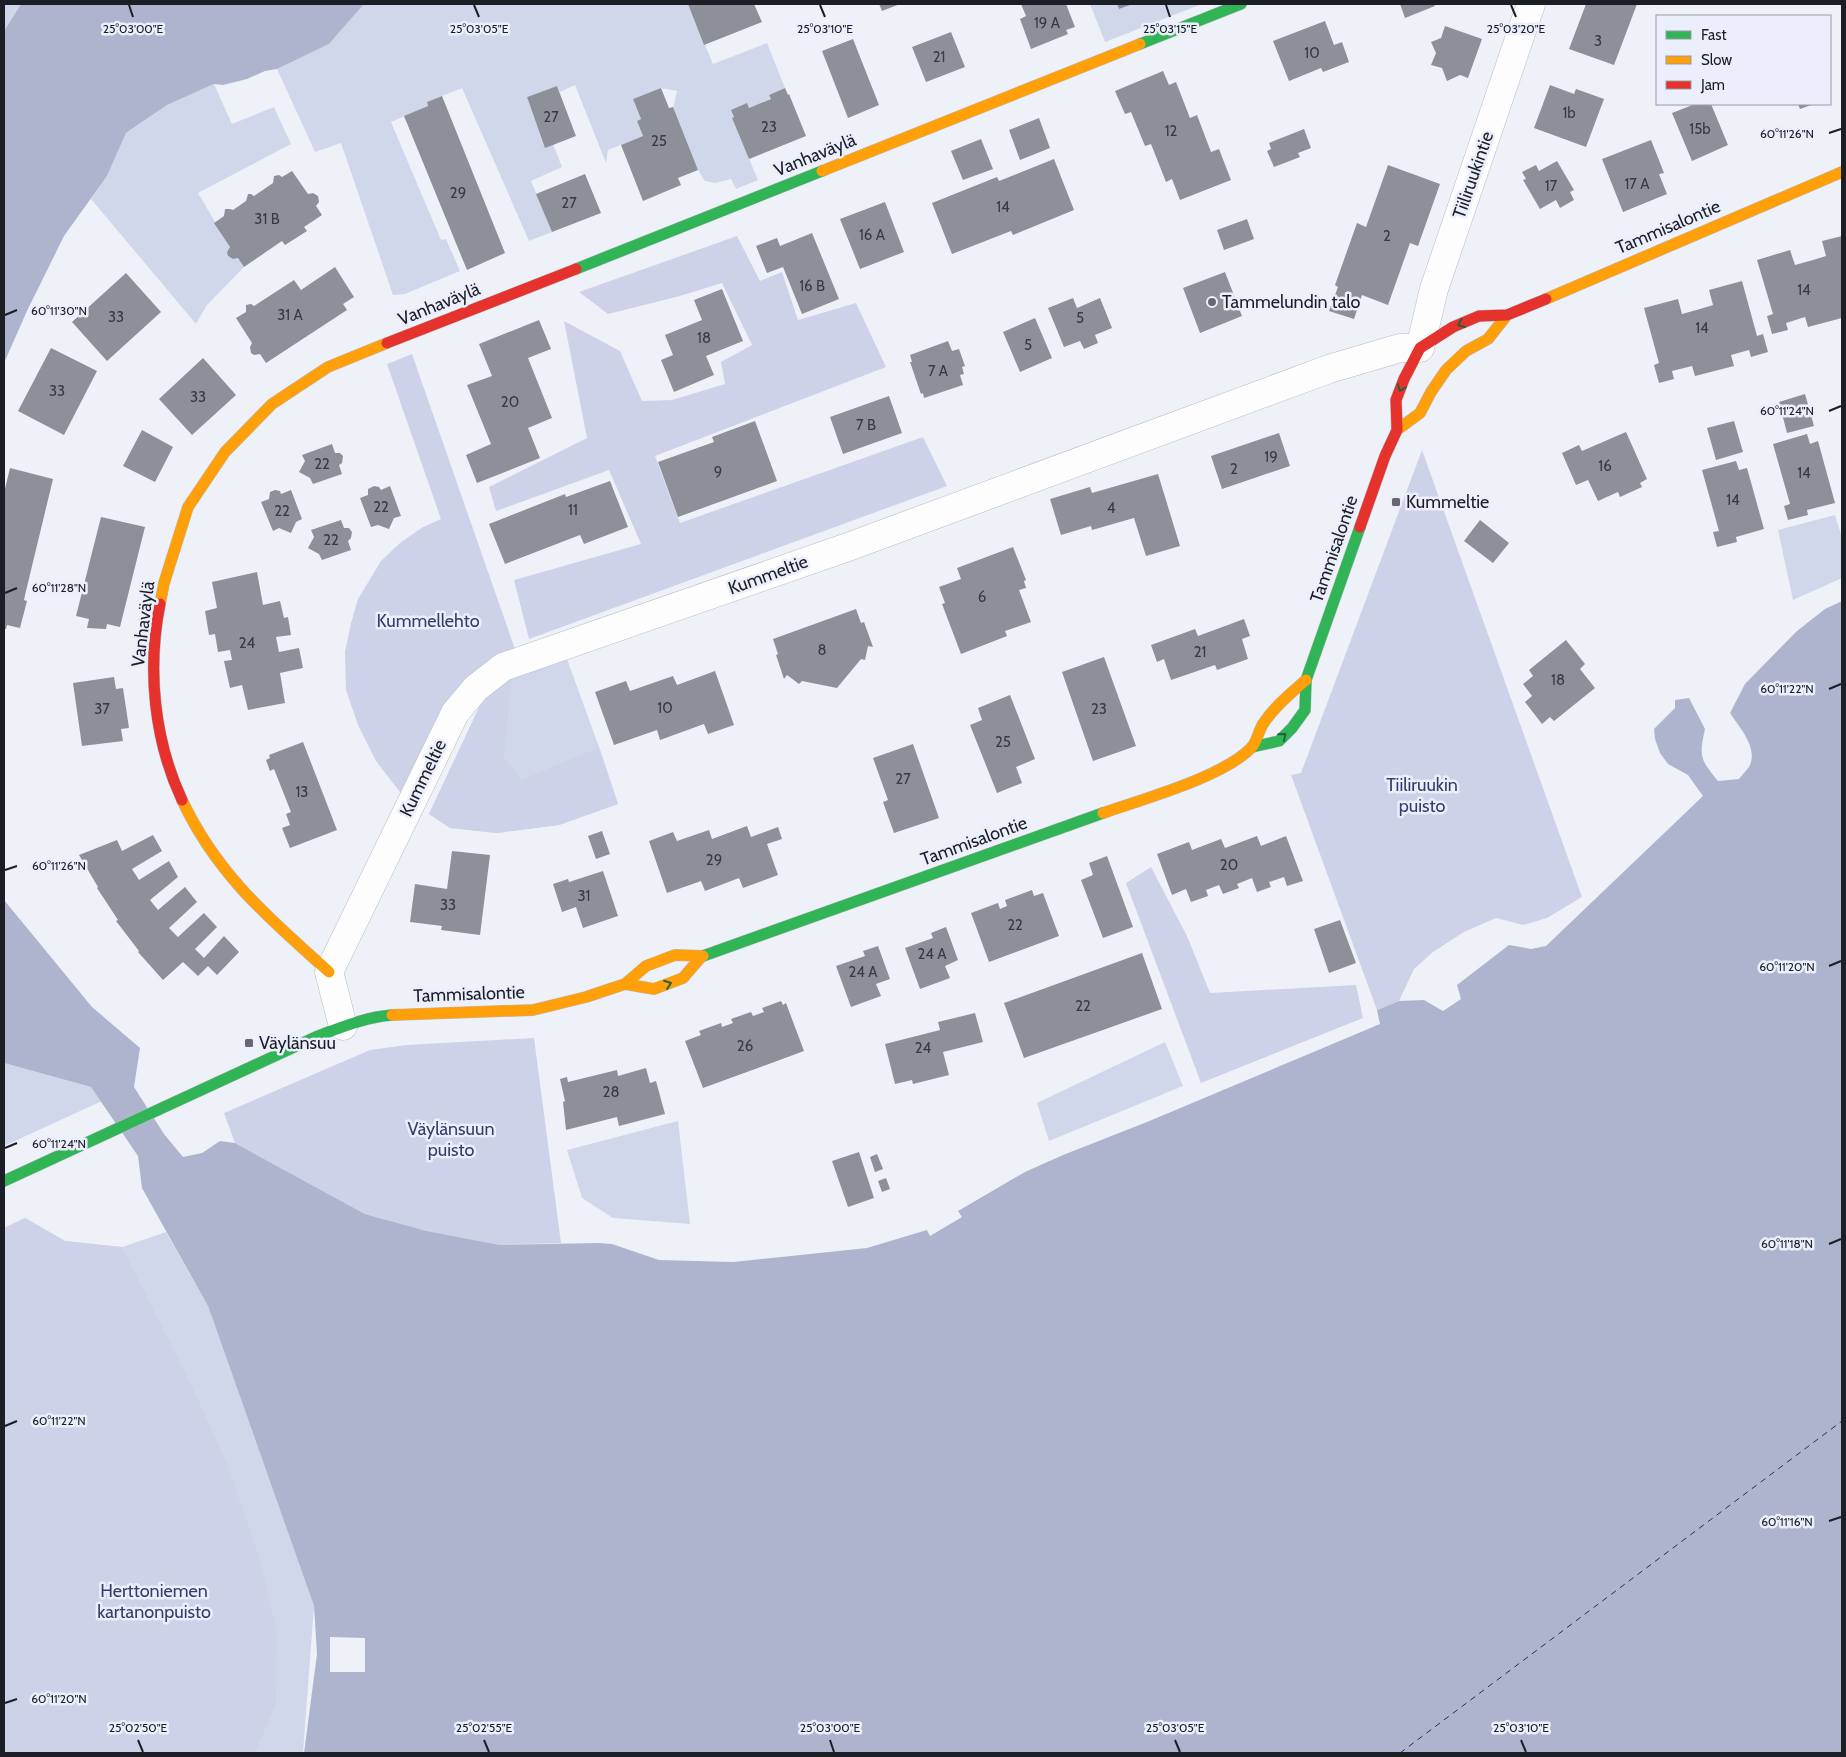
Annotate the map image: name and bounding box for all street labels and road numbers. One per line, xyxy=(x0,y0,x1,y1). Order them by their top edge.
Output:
street label: Vanhaväylä xyxy=(771,129,859,181)
street label: Tiiliruukintie xyxy=(1448,129,1498,221)
street label: Tammisalontie xyxy=(1612,195,1724,259)
street label: Vanhaväylä xyxy=(395,278,483,330)
street label: Tammisalontie xyxy=(1305,493,1363,605)
street label: Kummeltie xyxy=(725,550,811,600)
street label: Vanhaväylä xyxy=(127,580,159,668)
street label: Kummeltie xyxy=(395,736,451,820)
street label: Tammisalontie xyxy=(918,812,1030,870)
street label: Tammisalontie xyxy=(413,981,525,1007)

